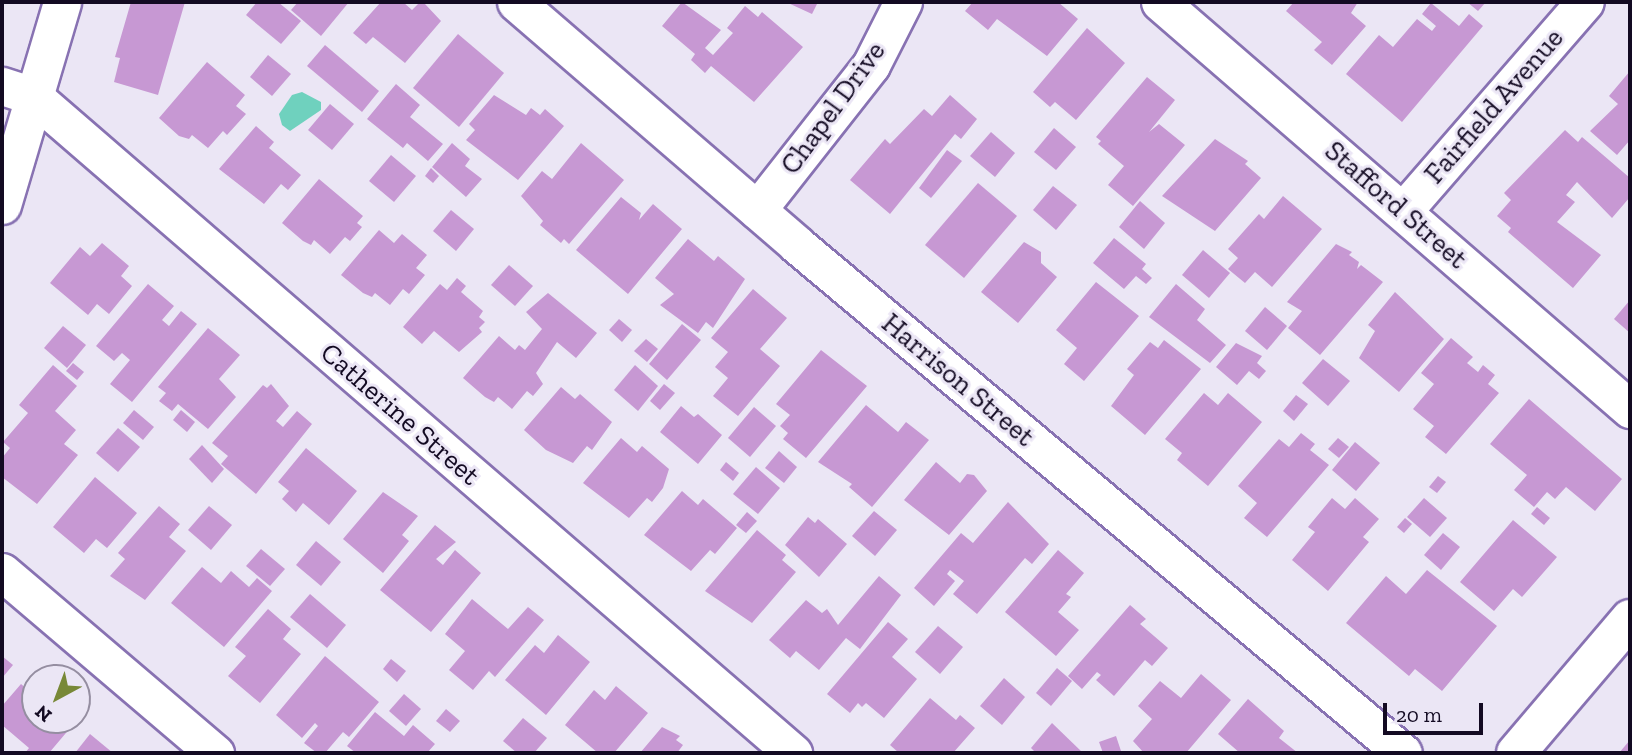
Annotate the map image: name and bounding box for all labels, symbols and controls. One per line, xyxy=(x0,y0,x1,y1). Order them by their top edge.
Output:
street label: Fairfield Avenue xyxy=(1417,21,1571,191)
street label: Chapel Drive xyxy=(774,35,892,181)
street label: Stafford Street xyxy=(1318,134,1474,276)
street label: Harrison Street xyxy=(875,307,1041,453)
street label: Catherine Street xyxy=(314,336,486,492)
north arrow xyxy=(21,664,91,734)
scale bar xyxy=(1387,688,1487,732)
text: N xyxy=(30,700,56,727)
text: 20 m xyxy=(1396,702,1442,727)

